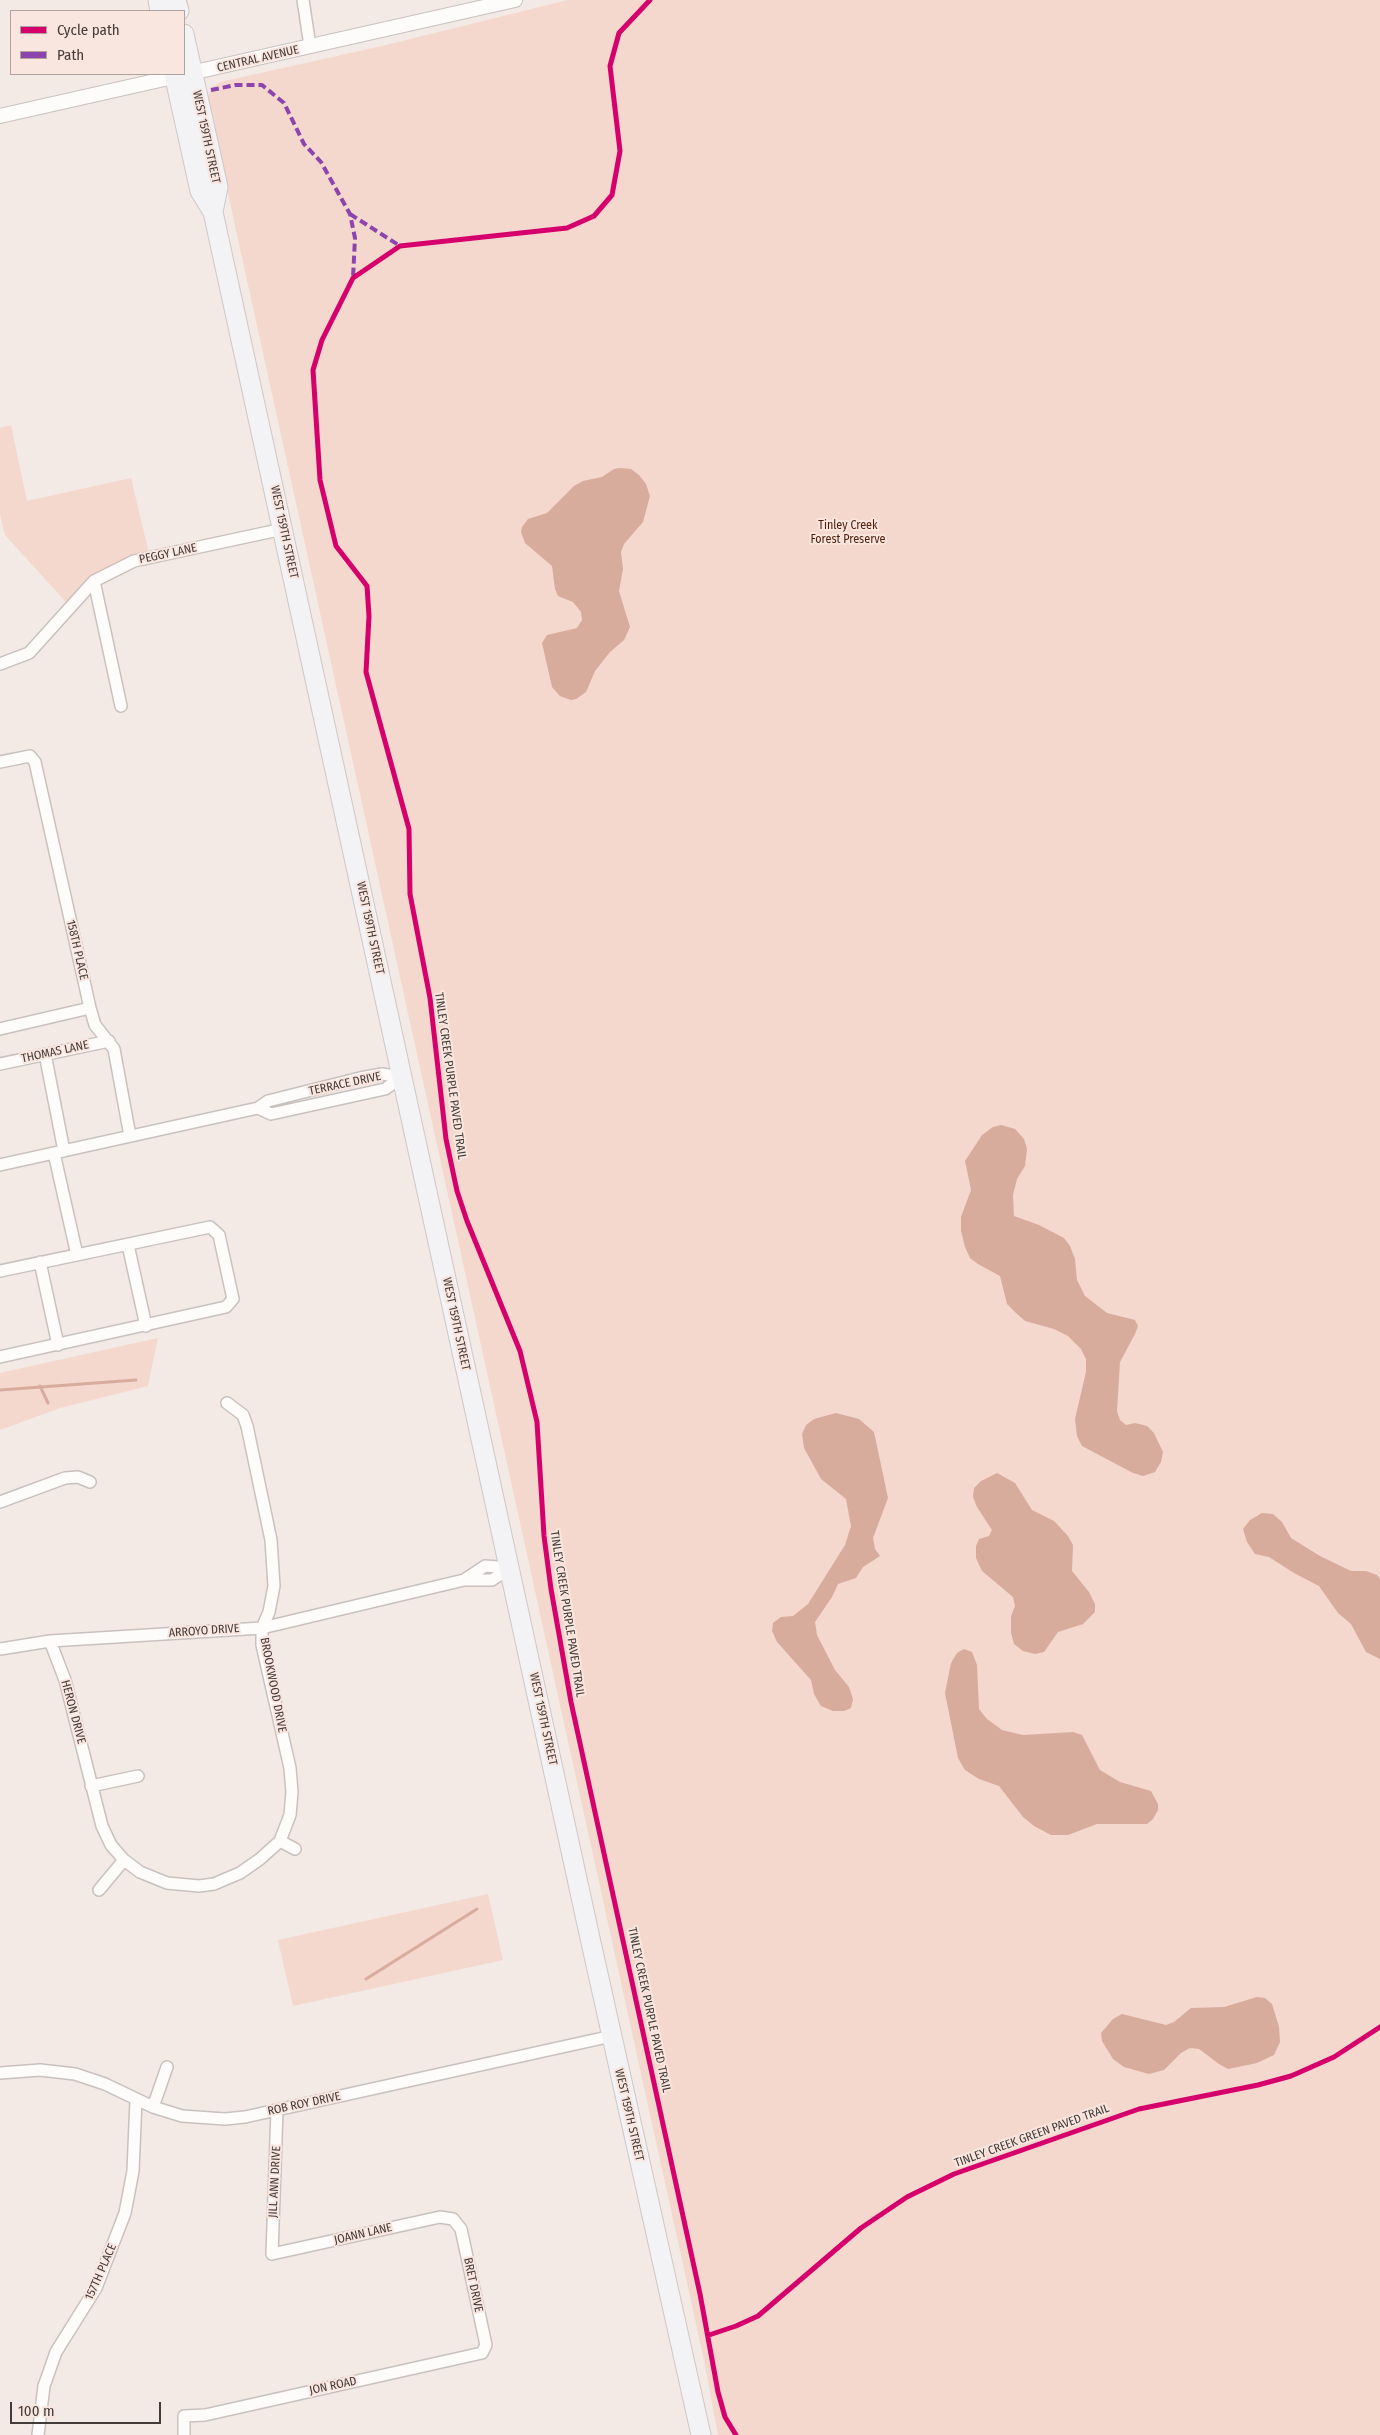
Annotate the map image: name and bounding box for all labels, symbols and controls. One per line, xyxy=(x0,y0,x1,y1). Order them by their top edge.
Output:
legend xyxy=(10,10,185,75)
text: Cycle path xyxy=(57,21,120,39)
street label: CENTRAL AVENUE xyxy=(216,43,300,75)
text: Path xyxy=(57,46,84,64)
street label: WEST 159TH STREET xyxy=(189,89,223,185)
street label: WEST 159TH STREET xyxy=(267,484,301,580)
park label: Tinley Creek Forest Preserve xyxy=(810,519,886,547)
street label: PEGGY LANE xyxy=(138,541,198,567)
street label: WEST 159TH STREET xyxy=(353,880,387,976)
street label: 158TH PLACE xyxy=(63,919,91,981)
street label: TINLEY CREEK PURPLE PAVED TRAIL xyxy=(431,991,469,1161)
street label: THOMAS LANE xyxy=(20,1038,90,1066)
street label: TERRACE DRIVE xyxy=(308,1069,382,1099)
street label: WEST 159TH STREET xyxy=(439,1276,473,1372)
street label: TINLEY CREEK PURPLE PAVED TRAIL xyxy=(547,1530,587,1698)
street label: ARROYO DRIVE xyxy=(168,1621,240,1641)
street label: BROOKWOOD DRIVE xyxy=(257,1636,289,1734)
street label: WEST 159TH STREET xyxy=(526,1671,560,1767)
street label: HERON DRIVE xyxy=(58,1679,88,1745)
street label: TINLEY CREEK PURPLE PAVED TRAIL xyxy=(624,1926,674,2094)
street label: WEST 159TH STREET xyxy=(611,2067,647,2163)
street label: ROB ROY DRIVE xyxy=(266,2089,342,2119)
street label: TINLEY CREEK GREEN PAVED TRAIL xyxy=(953,2101,1111,2171)
street label: JILL ANN DRIVE xyxy=(266,2146,284,2218)
street label: JOANN LANE xyxy=(333,2220,393,2248)
street label: 157TH PLACE xyxy=(82,2242,120,2302)
street label: BRET DRIVE xyxy=(460,2256,486,2314)
street label: JON ROAD xyxy=(308,2374,358,2398)
scale bar xyxy=(12,2392,164,2424)
text: 100 m xyxy=(18,2402,55,2420)

